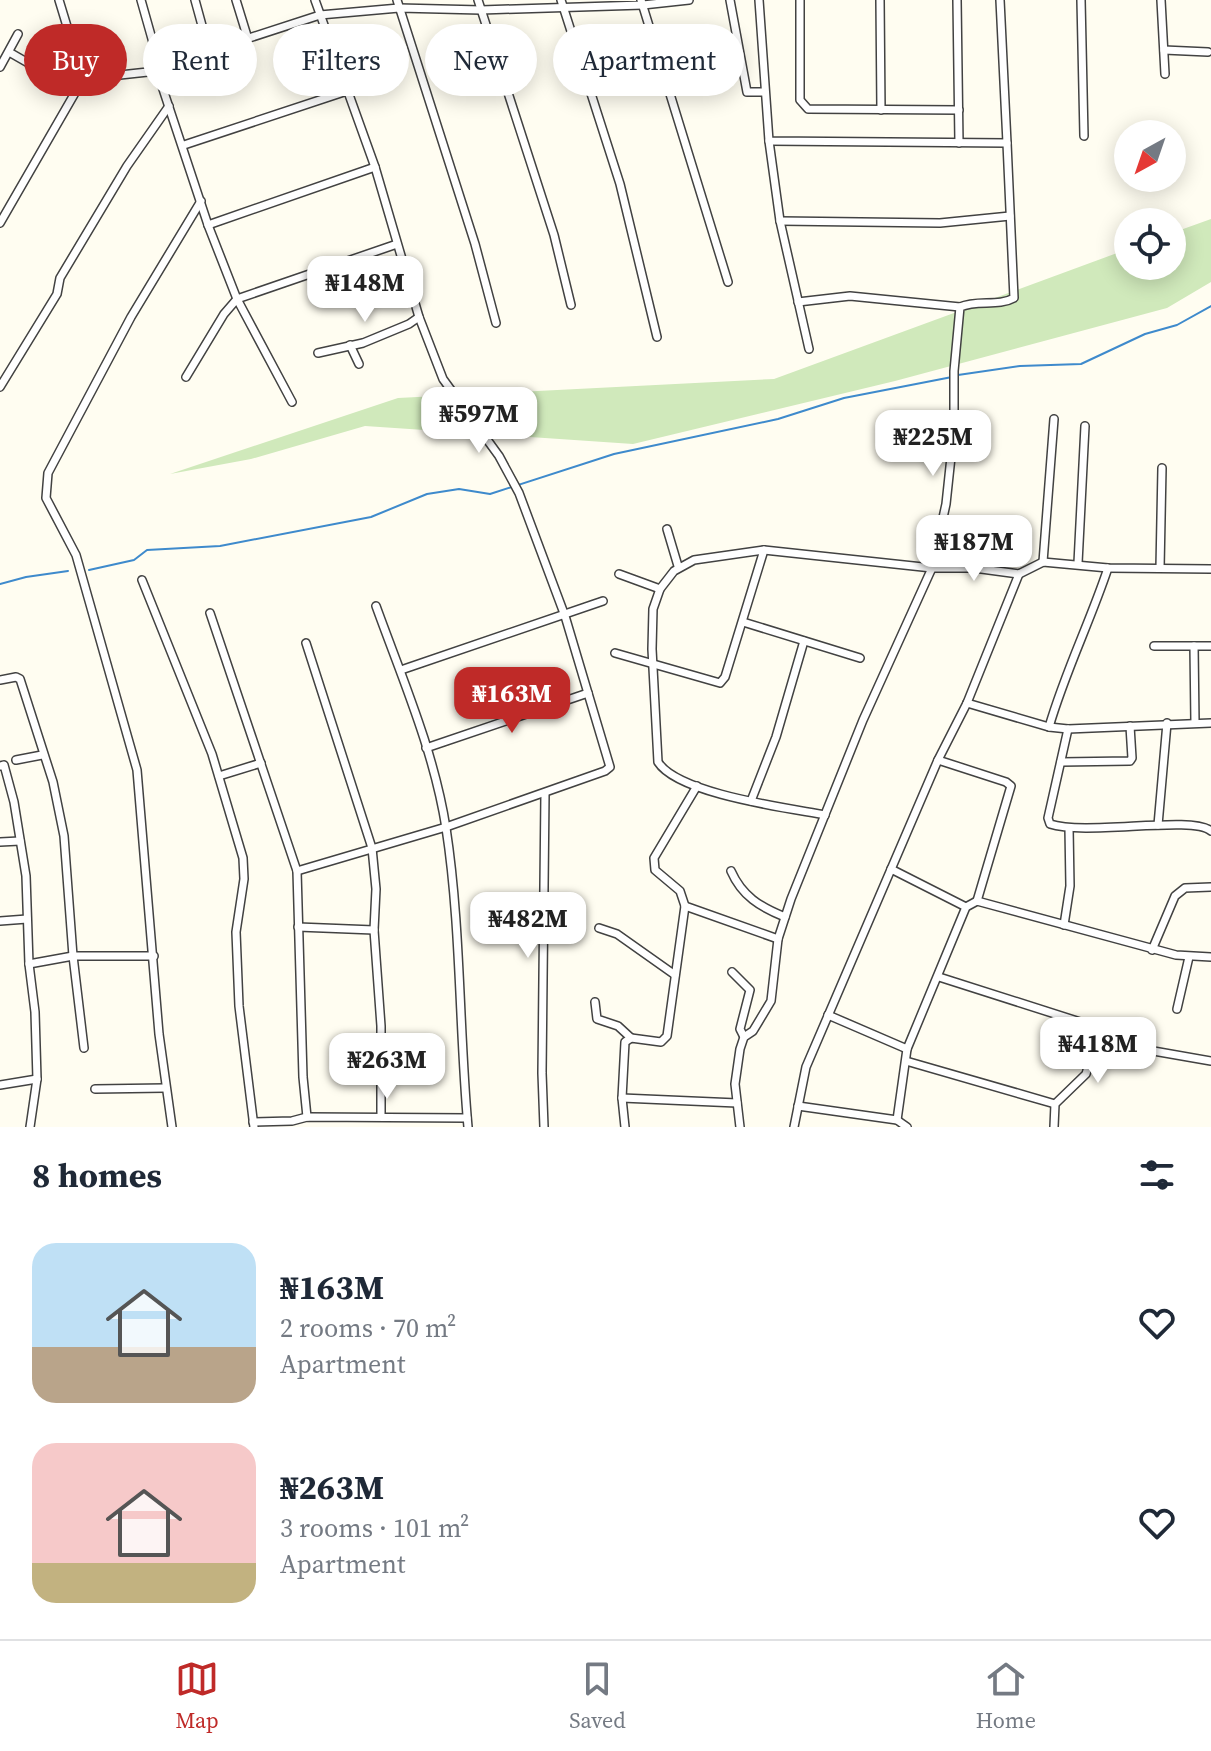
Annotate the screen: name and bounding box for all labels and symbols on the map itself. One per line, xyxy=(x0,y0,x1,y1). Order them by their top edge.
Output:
north arrow xyxy=(1114,120,1186,192)
pin: ₦148M xyxy=(309,256,421,324)
pin: ₦597M xyxy=(423,387,535,455)
pin: ₦225M xyxy=(877,410,989,478)
pin: ₦187M xyxy=(918,515,1030,583)
pin: ₦163M xyxy=(456,667,568,735)
pin: ₦482M xyxy=(472,892,584,960)
pin: ₦418M xyxy=(1042,1017,1154,1085)
pin: ₦263M xyxy=(331,1033,443,1101)

